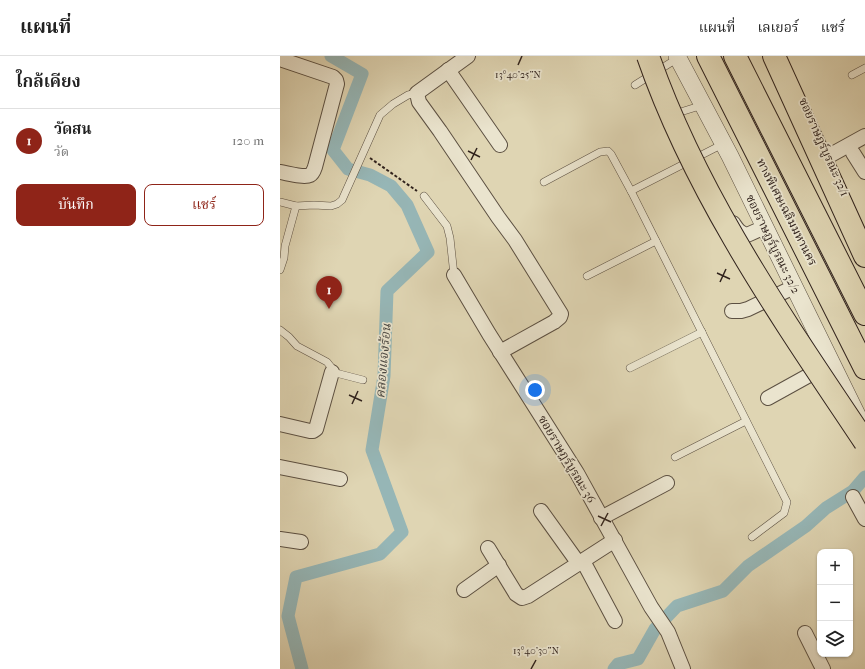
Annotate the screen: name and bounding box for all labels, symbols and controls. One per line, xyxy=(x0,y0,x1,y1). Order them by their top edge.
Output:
text: แผนที่ xyxy=(20,16,71,38)
text: แผนที่ xyxy=(699,19,735,36)
text: เลเยอร์ xyxy=(757,19,799,36)
text: แชร์ xyxy=(821,19,845,36)
text: 13°40'25"N xyxy=(495,69,541,81)
text: ใกล้เคียง xyxy=(16,71,81,91)
street label: ซอยราษฎร์บูรณะ 32/1 xyxy=(795,96,852,199)
text: วัดสน xyxy=(54,120,92,138)
text: 1 xyxy=(27,133,31,148)
text: 120 m xyxy=(232,133,264,148)
text: วัด xyxy=(54,144,69,159)
street label: ทางพิเศษเฉลิมมหานคร xyxy=(754,156,820,268)
button: บันทึก xyxy=(16,184,136,226)
button: แชร์ xyxy=(144,184,264,226)
street label: ซอยราษฎร์บูรณะ 32/2 xyxy=(742,192,803,296)
pin: 1 xyxy=(316,276,342,309)
water label: คลองแจงร้อน xyxy=(372,323,394,399)
your location xyxy=(525,380,545,400)
street label: ซอยราษฎร์บูรณะ 36 xyxy=(535,413,599,506)
map controls xyxy=(817,549,853,657)
button: + xyxy=(817,549,853,585)
button: − xyxy=(817,585,853,621)
button: layers xyxy=(817,621,853,657)
text: 13°40'30"N xyxy=(513,645,559,657)

